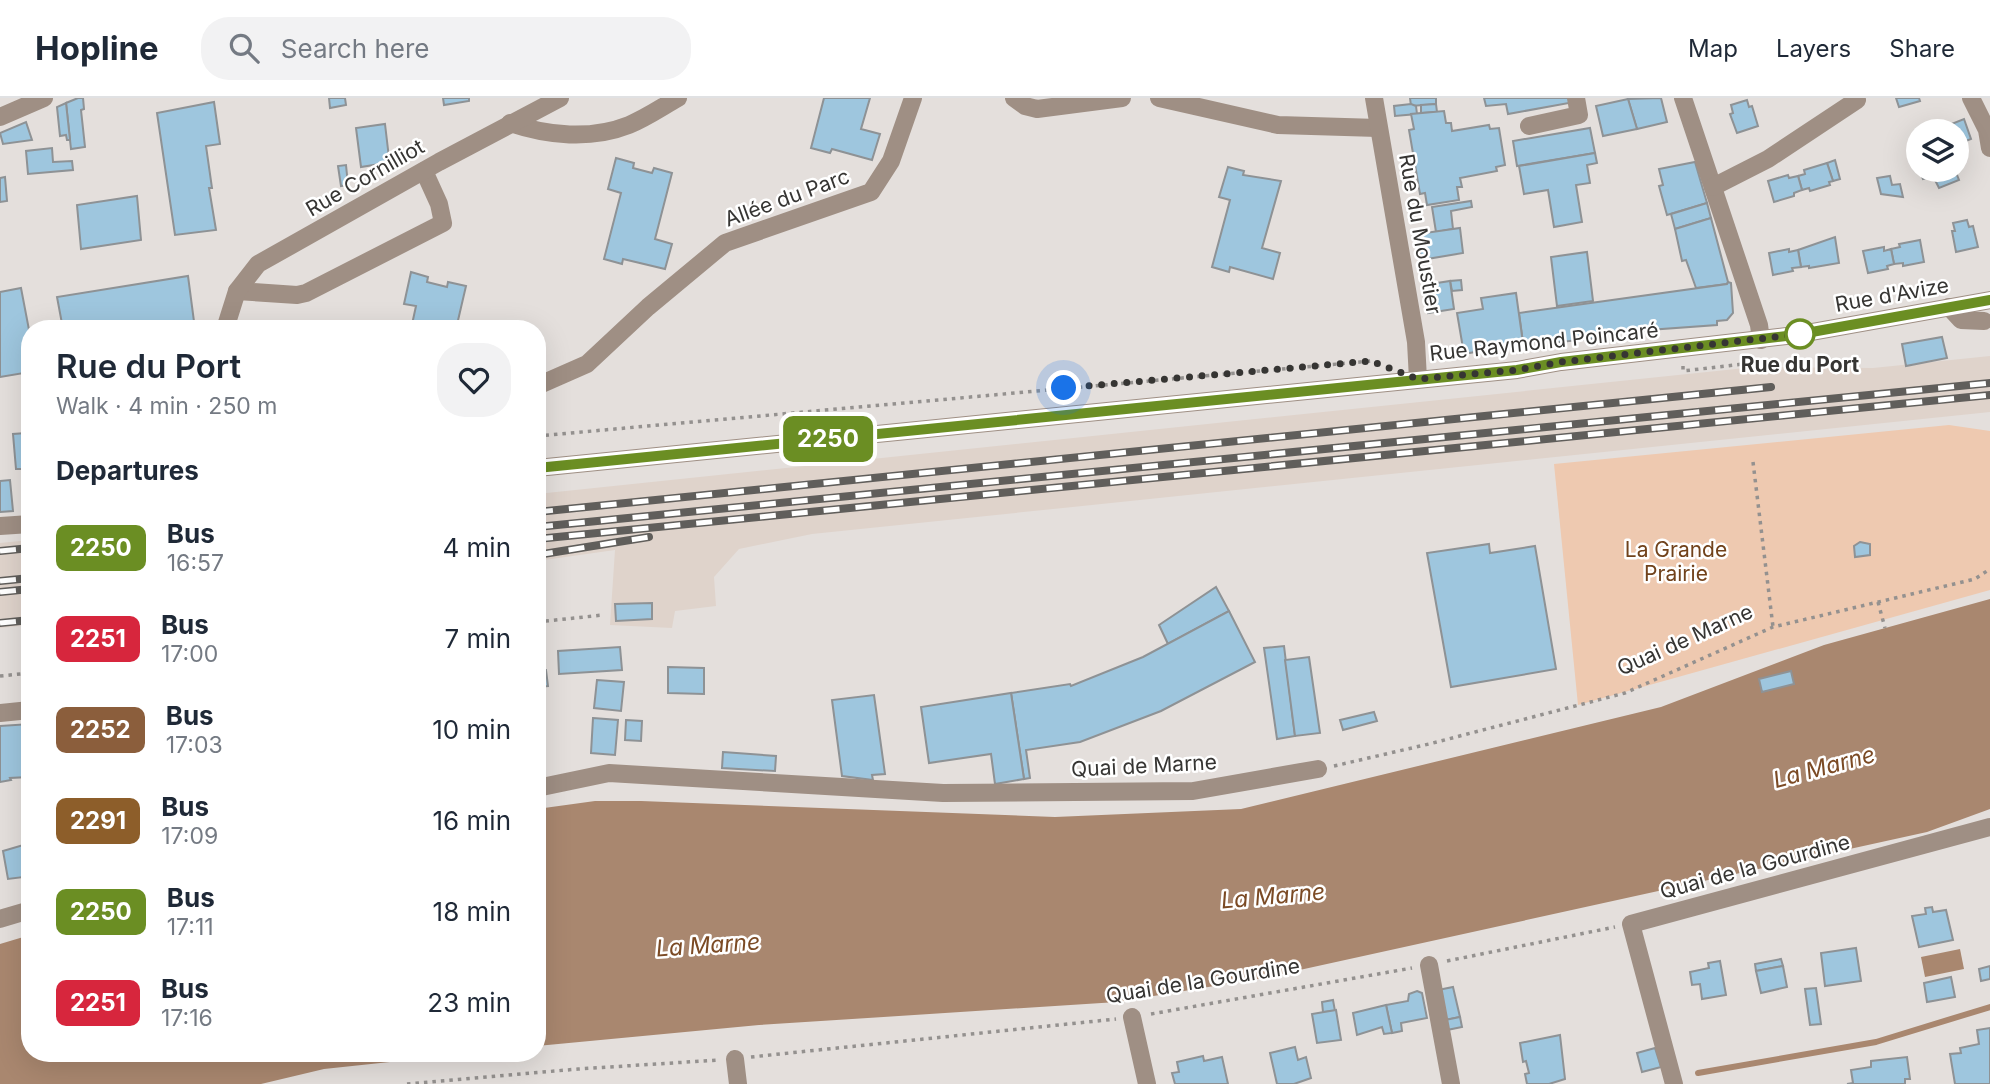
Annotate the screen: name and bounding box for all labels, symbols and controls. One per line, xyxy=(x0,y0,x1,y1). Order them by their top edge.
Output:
search box xyxy=(201,17,691,80)
text: Hopline xyxy=(35,28,159,68)
icon: search xyxy=(225,29,263,67)
text: Search here xyxy=(281,33,429,64)
text: Map xyxy=(1688,34,1738,63)
text: Layers xyxy=(1776,34,1851,63)
text: Share xyxy=(1889,34,1955,63)
map controls xyxy=(1906,119,1969,182)
button: layers xyxy=(1906,119,1969,182)
street label: Rue Cornilliot xyxy=(301,134,428,222)
street label: Rue du Moustier xyxy=(1394,152,1447,316)
street label: Allée du Parc xyxy=(721,163,853,232)
street label: Rue d'Avize xyxy=(1833,272,1951,317)
street label: Rue Raymond Poincaré xyxy=(1428,317,1660,366)
marker: Rue du Port xyxy=(1785,319,1815,349)
button: heart xyxy=(437,343,511,417)
text: Rue du Port xyxy=(56,346,241,386)
place label: Rue du Port xyxy=(1741,352,1860,377)
your location xyxy=(1046,370,1081,405)
text: Walk · 4 min · 250 m xyxy=(56,392,278,420)
line badge: 2250 xyxy=(779,416,877,462)
text: 2250 xyxy=(797,424,859,453)
text: Departures xyxy=(56,455,199,486)
text: Bus xyxy=(167,518,215,549)
text: 4 min xyxy=(442,532,511,563)
text: 2250 xyxy=(70,533,132,562)
park label: La Grande Prairie xyxy=(1625,537,1727,586)
text: 16:57 xyxy=(167,549,224,577)
street label: Quai de Marne xyxy=(1613,598,1757,681)
text: Bus xyxy=(161,609,209,640)
text: 7 min xyxy=(445,623,511,654)
text: 2251 xyxy=(70,624,126,653)
text: 17:00 xyxy=(161,640,218,668)
text: Bus xyxy=(166,700,214,731)
text: 10 min xyxy=(432,714,511,745)
text: 2252 xyxy=(70,715,131,744)
text: 17:03 xyxy=(166,731,223,759)
water label: La Marne xyxy=(1770,740,1878,794)
street label: Quai de Marne xyxy=(1070,749,1217,782)
text: Bus xyxy=(161,791,209,822)
text: 16 min xyxy=(433,805,511,836)
text: 2291 xyxy=(70,806,126,835)
text: 17:09 xyxy=(161,822,218,850)
street label: Quai de la Gourdine xyxy=(1657,829,1853,904)
water label: La Marne xyxy=(1220,878,1326,914)
text: Bus xyxy=(167,882,215,913)
text: 18 min xyxy=(433,896,511,927)
text: 2250 xyxy=(70,897,132,926)
text: 17:11 xyxy=(167,913,214,941)
water label: La Marne xyxy=(655,927,761,963)
street label: Quai de la Gourdine xyxy=(1104,953,1302,1008)
text: Bus xyxy=(161,973,209,1004)
text: 23 min xyxy=(427,987,511,1018)
text: 2251 xyxy=(70,988,126,1017)
text: 17:16 xyxy=(161,1004,213,1032)

